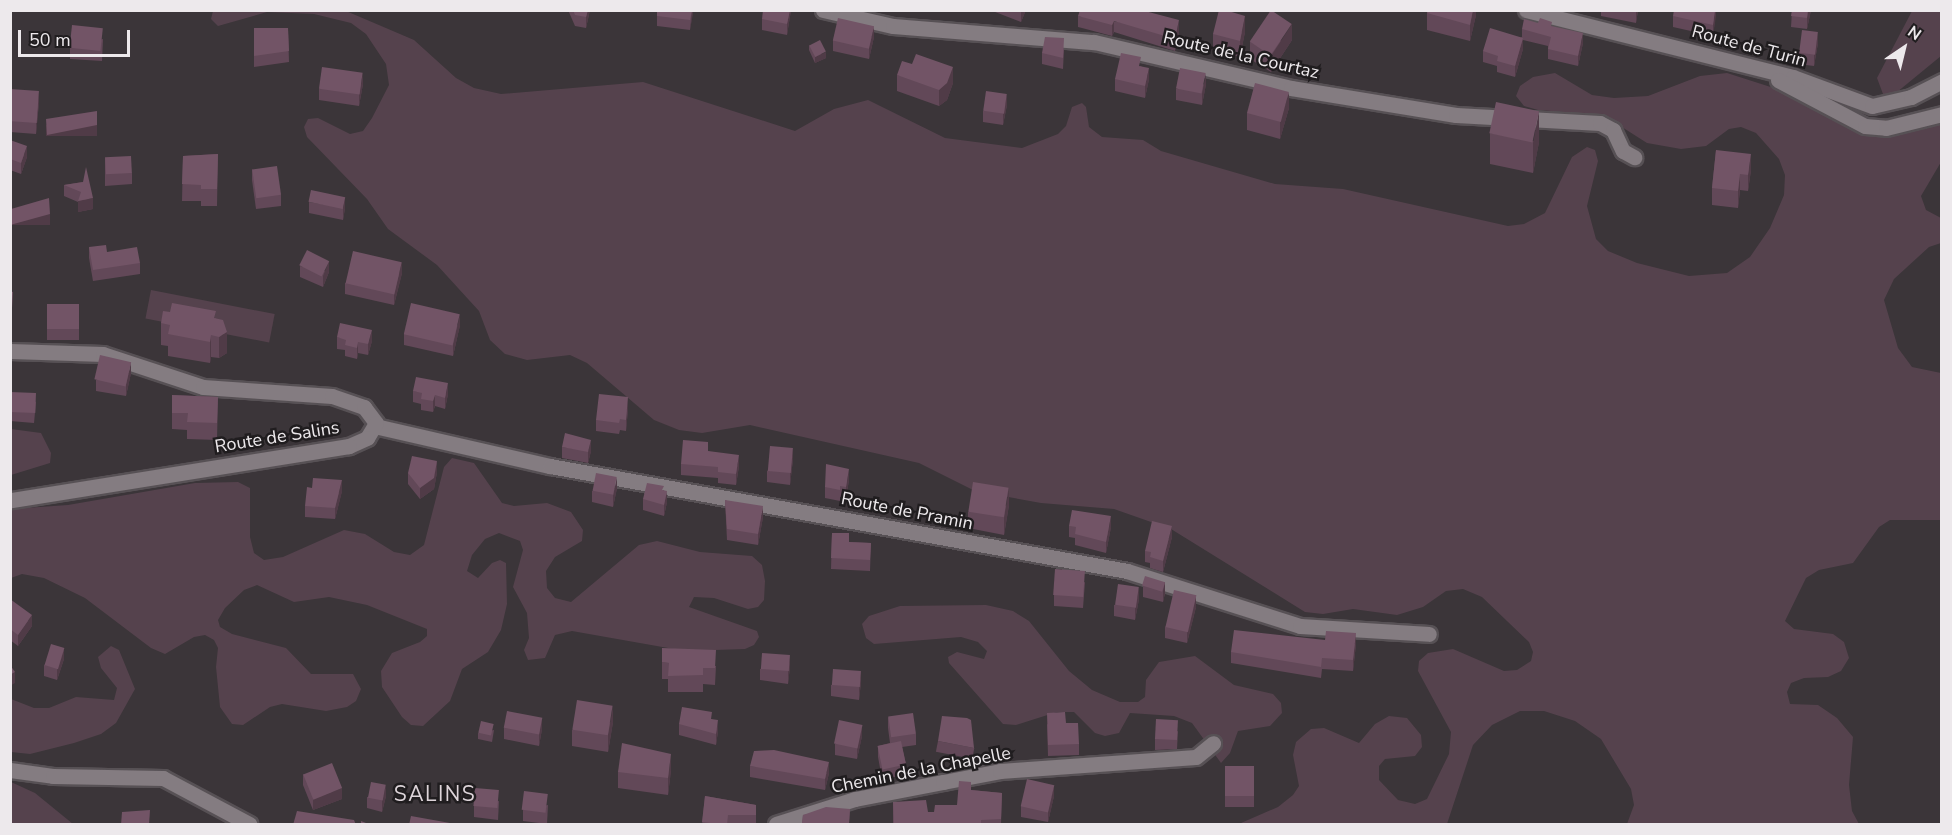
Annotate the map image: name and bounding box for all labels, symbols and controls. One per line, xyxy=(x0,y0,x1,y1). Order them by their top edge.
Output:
scale bar xyxy=(21,18,134,56)
north arrow xyxy=(1874,18,1934,78)
street label: Route de Turin xyxy=(1689,20,1809,72)
text: N xyxy=(1903,21,1926,46)
street label: Route de la Courtaz xyxy=(1161,27,1321,83)
text: 50 m xyxy=(29,28,71,52)
street label: Route de Salins xyxy=(213,416,341,458)
street label: Route de Pramin xyxy=(839,488,975,534)
street label: Chemin de la Chapelle xyxy=(829,742,1013,798)
district label: SALINS xyxy=(394,781,476,807)

